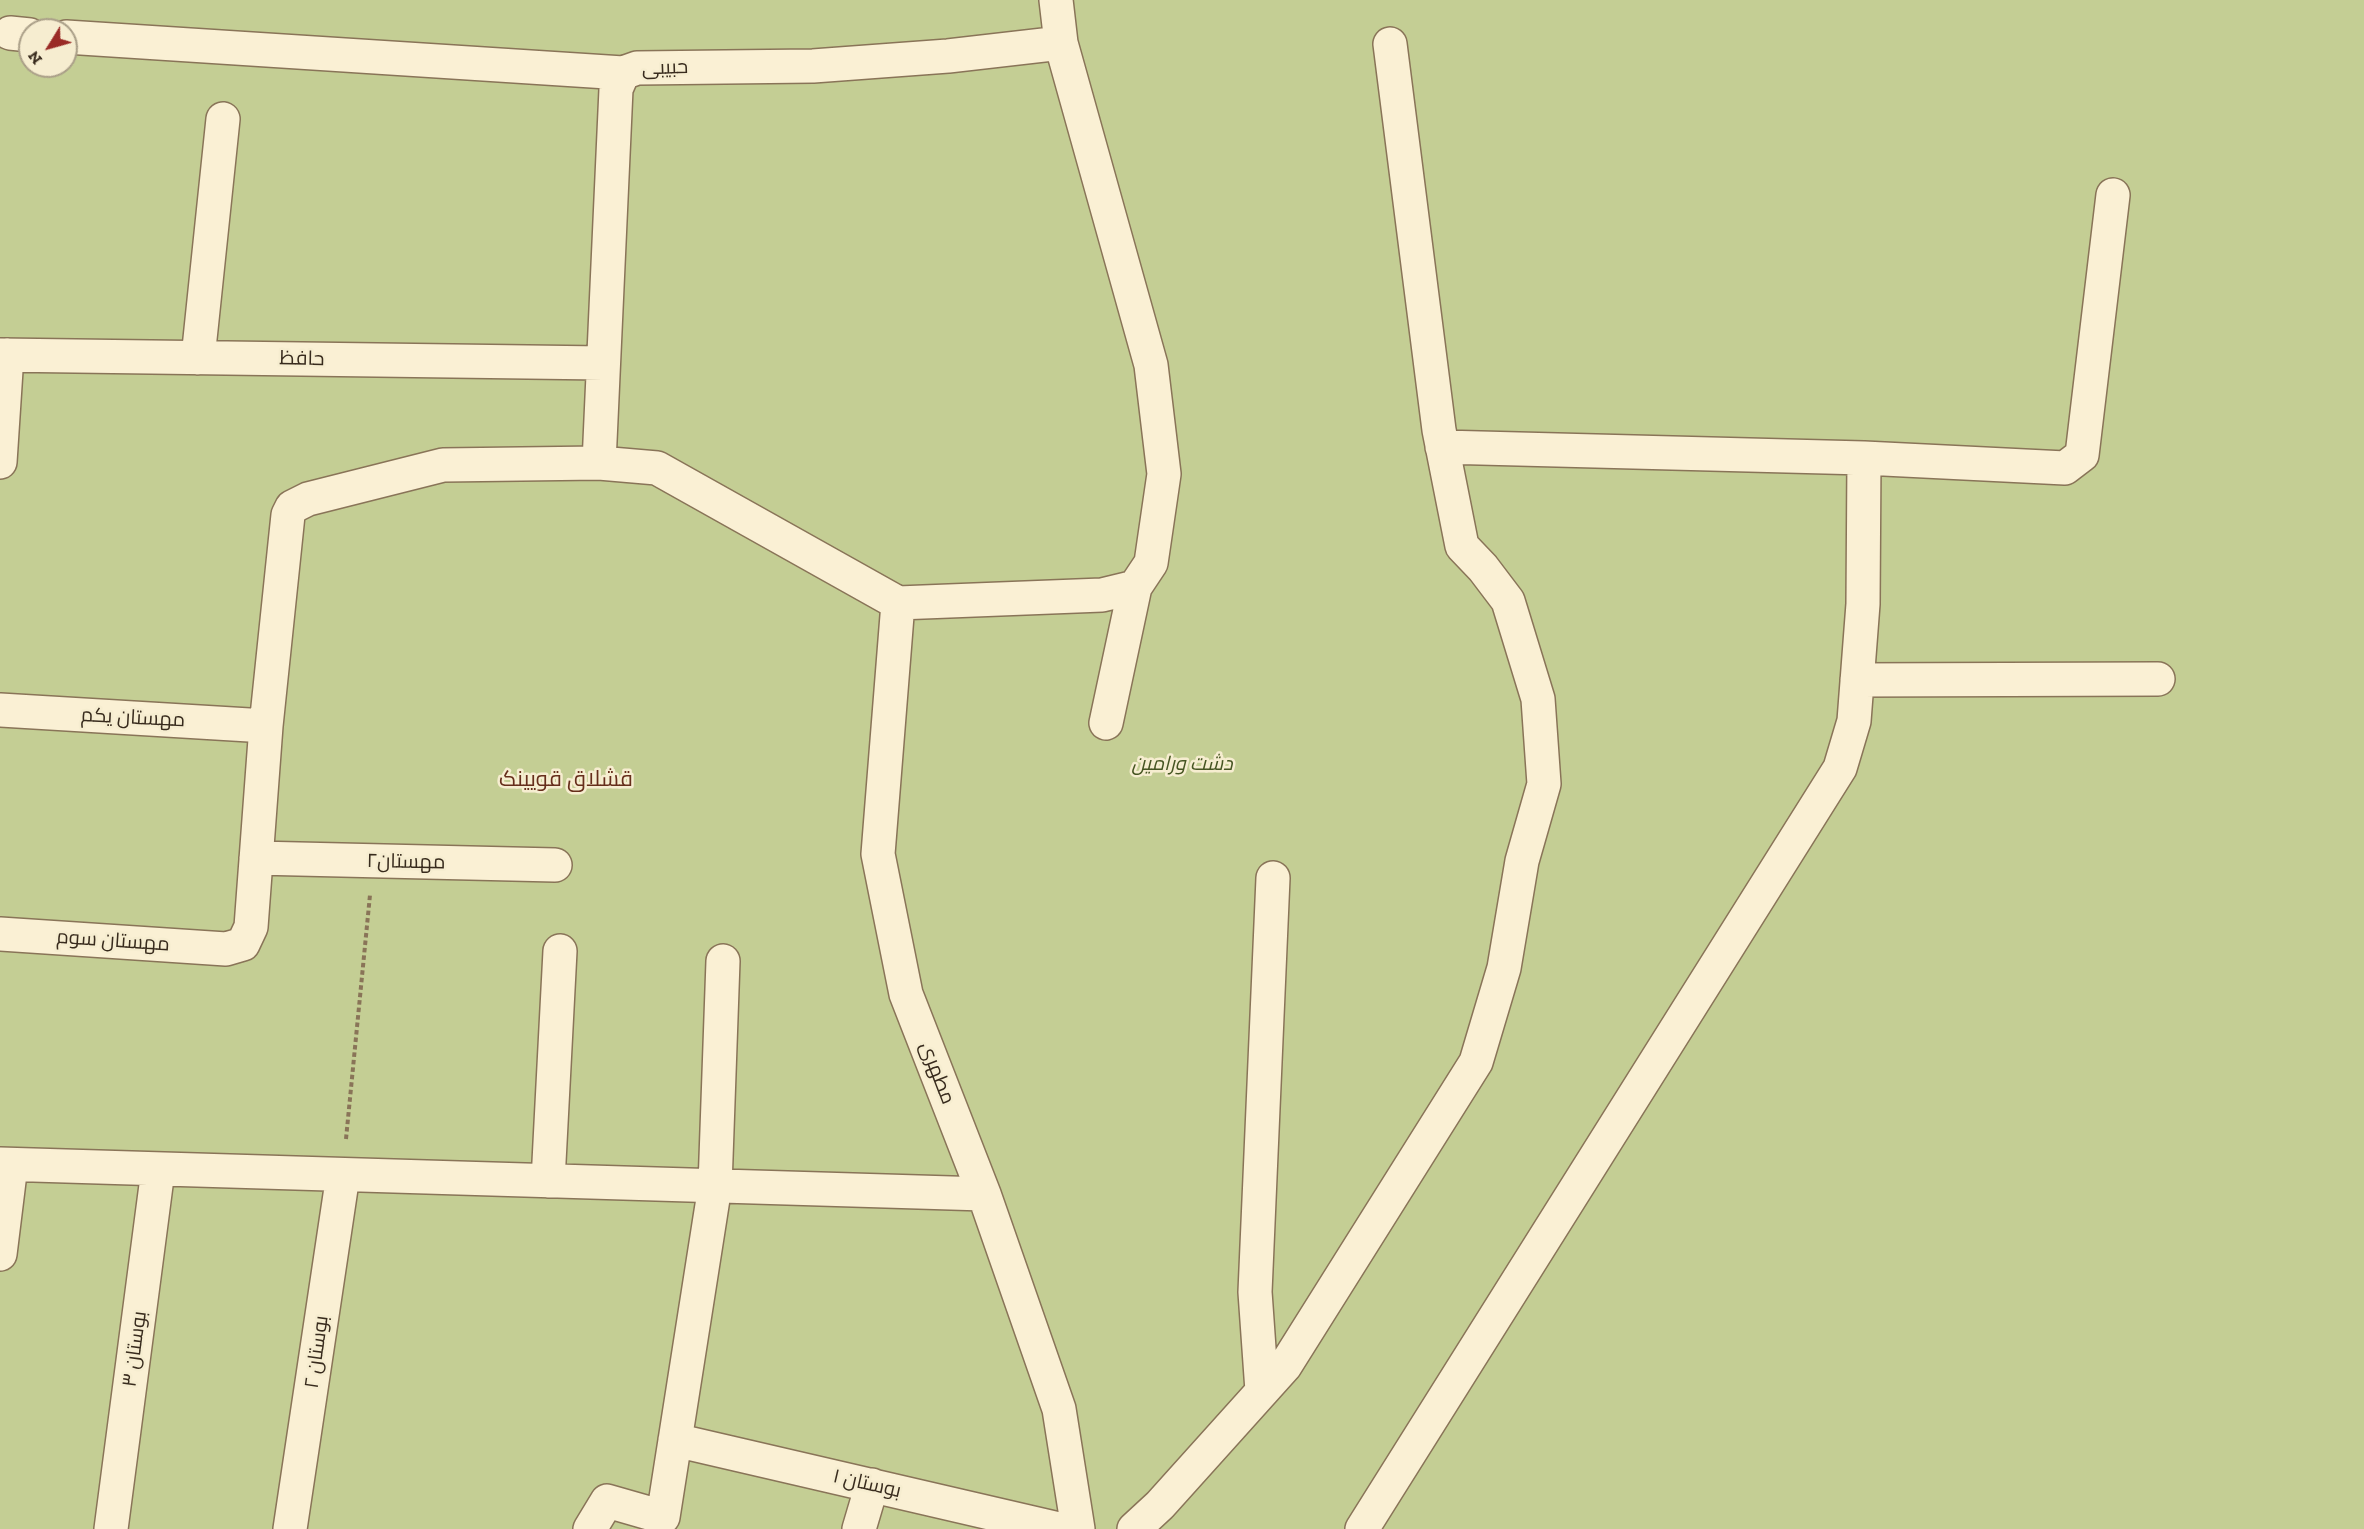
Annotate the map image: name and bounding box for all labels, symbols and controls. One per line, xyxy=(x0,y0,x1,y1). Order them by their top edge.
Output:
north arrow xyxy=(18,18,78,78)
text: N xyxy=(24,47,46,69)
street label: حبیبی xyxy=(641,55,689,81)
street label: حافظ xyxy=(279,347,325,371)
street label: مهستان یکم xyxy=(80,703,186,733)
park label: دشت ورامین xyxy=(1131,752,1233,776)
district label: قشلاق قویینک xyxy=(499,767,633,793)
street label: مهستان۲ xyxy=(366,849,446,875)
street label: مهستان سوم xyxy=(56,925,170,957)
street label: مطهری xyxy=(914,1038,960,1108)
street label: بوستان ۳ xyxy=(118,1309,152,1389)
street label: بوستان ۲ xyxy=(300,1314,334,1390)
street label: بوستان ۱ xyxy=(831,1465,903,1503)

